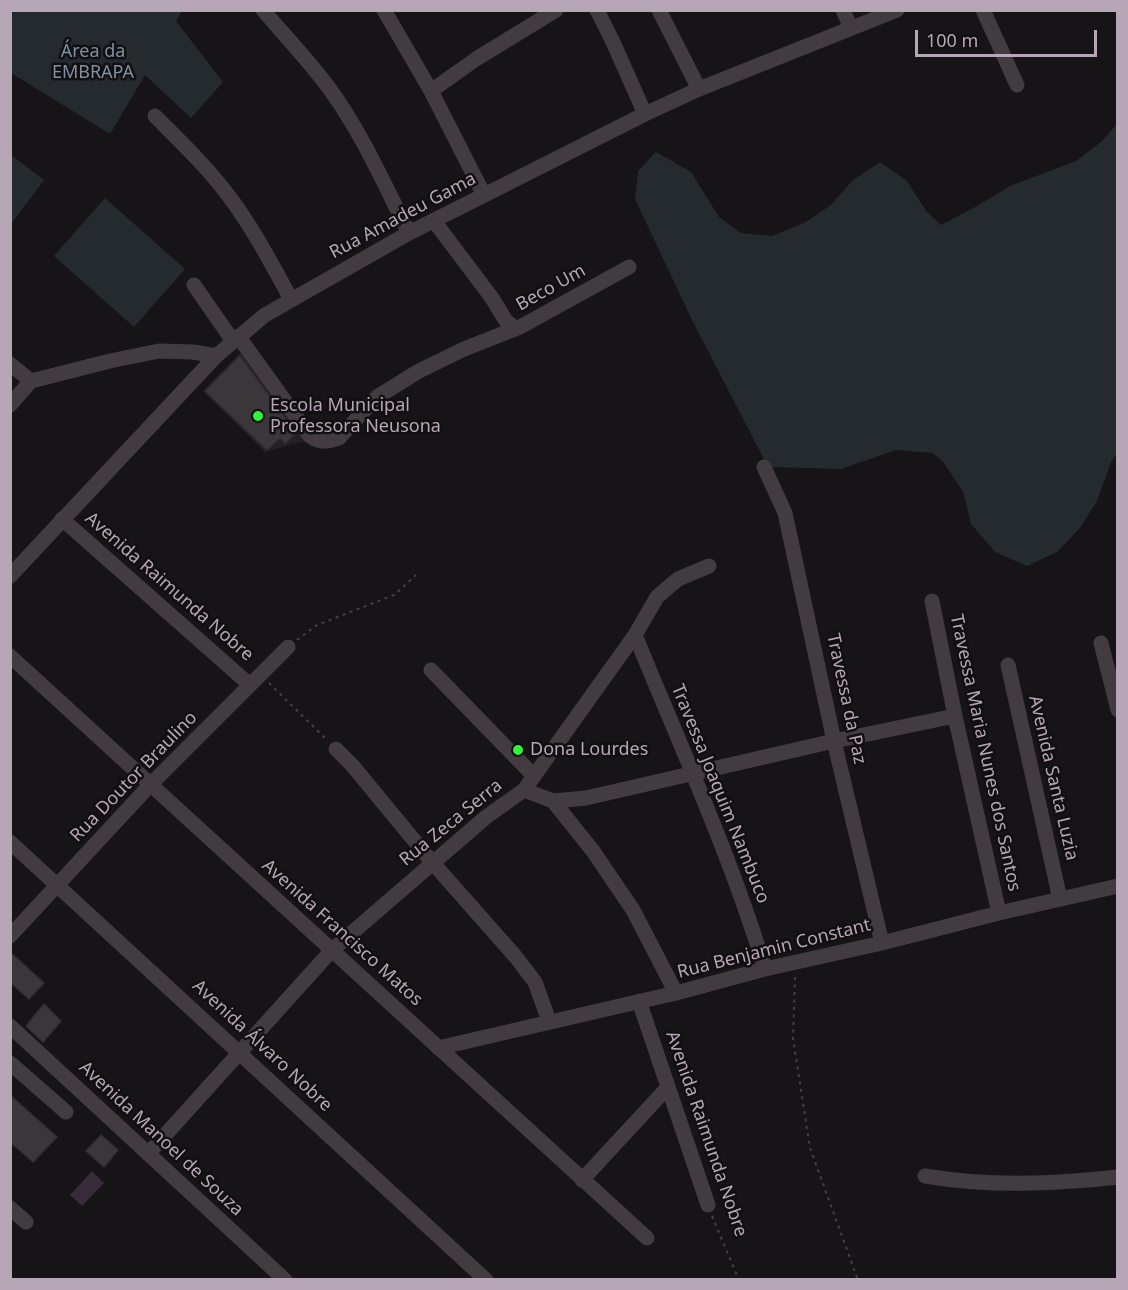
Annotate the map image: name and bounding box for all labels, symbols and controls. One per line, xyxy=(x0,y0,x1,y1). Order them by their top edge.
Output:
scale bar xyxy=(918,18,1100,56)
text: 100 m xyxy=(926,28,978,52)
park label: Área da EMBRAPA xyxy=(52,41,134,84)
street label: Rua Amadeu Gama xyxy=(326,168,480,264)
street label: Beco Um xyxy=(513,260,589,316)
place label: Escola Municipal Professora Neusona xyxy=(270,395,441,438)
marker: Escola Municipal Professora Neusona xyxy=(251,409,265,423)
street label: Avenida Raimunda Nobre xyxy=(80,508,258,666)
street label: Travessa Maria Nunes dos Santos xyxy=(945,613,1025,893)
street label: Travessa da Paz xyxy=(822,632,870,766)
street label: Travessa Joaquim Nambuco xyxy=(666,681,774,907)
street label: Avenida Santa Luzia xyxy=(1024,693,1082,863)
street label: Rua Doutor Braulino xyxy=(66,707,202,847)
place label: Dona Lourdes xyxy=(530,739,648,761)
marker: Dona Lourdes xyxy=(511,743,525,757)
street label: Rua Zeca Serra xyxy=(395,775,507,871)
street label: Avenida Francisco Matos xyxy=(257,855,427,1011)
street label: Rua Benjamin Constant xyxy=(675,915,873,983)
street label: Avenida Álvaro Nobre xyxy=(188,976,336,1116)
street label: Avenida Raimunda Nobre xyxy=(661,1028,751,1240)
street label: Avenida Manoel de Souza xyxy=(74,1057,248,1221)

